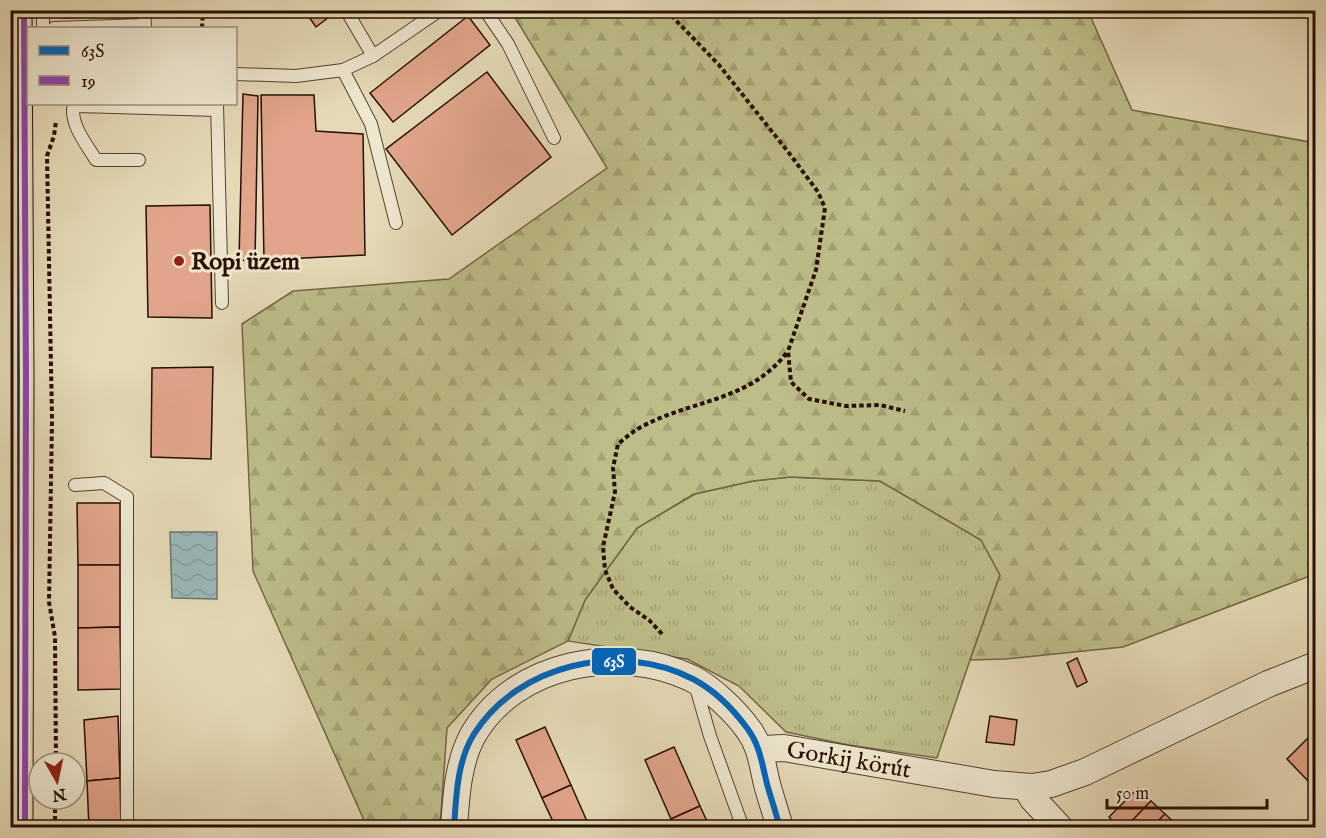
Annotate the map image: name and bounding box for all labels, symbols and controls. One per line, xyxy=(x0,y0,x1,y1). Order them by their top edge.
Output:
legend xyxy=(27,27,237,105)
text: 63S xyxy=(81,41,105,64)
text: 19 xyxy=(81,71,96,94)
place label: Ropi üzem xyxy=(191,247,300,278)
marker: Ropi üzem xyxy=(172,254,186,268)
line badge: 63S xyxy=(591,647,637,676)
text: 63S xyxy=(604,653,624,673)
street label: Gorkij körút xyxy=(784,735,913,787)
north arrow xyxy=(27,751,87,811)
scale bar xyxy=(1107,772,1268,810)
text: N xyxy=(50,783,68,805)
text: 50 m xyxy=(1116,783,1149,806)

